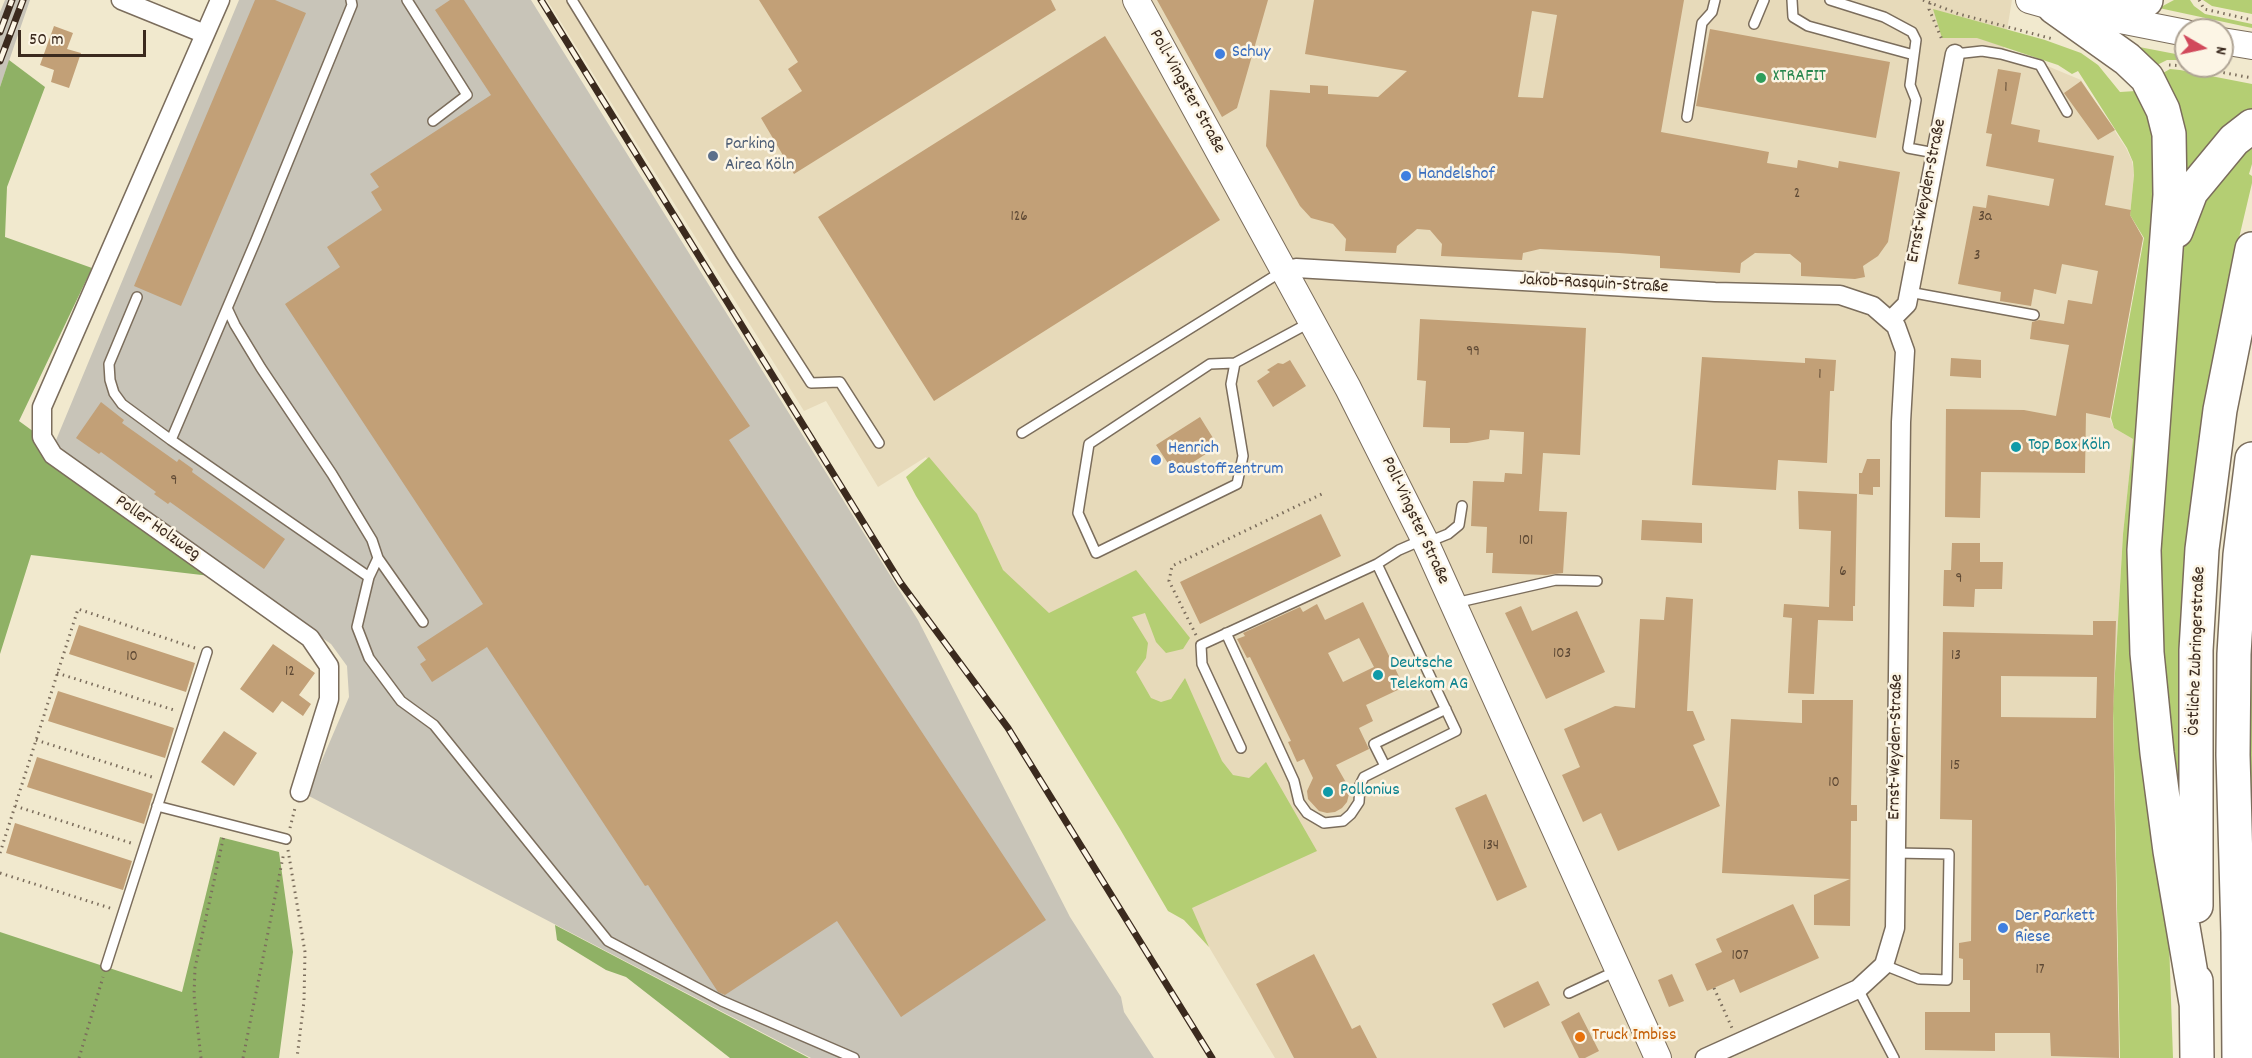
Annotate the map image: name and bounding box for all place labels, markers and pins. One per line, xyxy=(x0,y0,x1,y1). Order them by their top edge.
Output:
place label: Schuy xyxy=(1232,43,1270,65)
marker: Schuy xyxy=(1213,47,1227,61)
place label: XTRAFIT xyxy=(1773,67,1826,89)
marker: XTRAFIT xyxy=(1754,71,1768,85)
place label: Parking Airea Köln xyxy=(725,135,794,178)
marker: Parking Airea Köln xyxy=(706,149,720,163)
place label: Handelshof xyxy=(1418,165,1495,187)
marker: Handelshof xyxy=(1399,169,1413,183)
place label: Top Box Köln xyxy=(2028,436,2110,458)
place label: Henrich Baustoffzentrum xyxy=(1168,439,1284,482)
marker: Top Box Köln xyxy=(2009,440,2023,454)
marker: Henrich Baustoffzentrum xyxy=(1149,453,1163,467)
place label: Deutsche Telekom AG xyxy=(1390,654,1468,696)
marker: Deutsche Telekom AG xyxy=(1371,668,1385,682)
place label: Pollonius xyxy=(1340,781,1400,803)
marker: Pollonius xyxy=(1321,785,1335,799)
place label: Der Parkett Riese xyxy=(2015,907,2095,950)
marker: Der Parkett Riese xyxy=(1996,921,2010,935)
place label: Truck Imbiss xyxy=(1592,1026,1677,1048)
marker: Truck Imbiss xyxy=(1573,1030,1587,1044)

